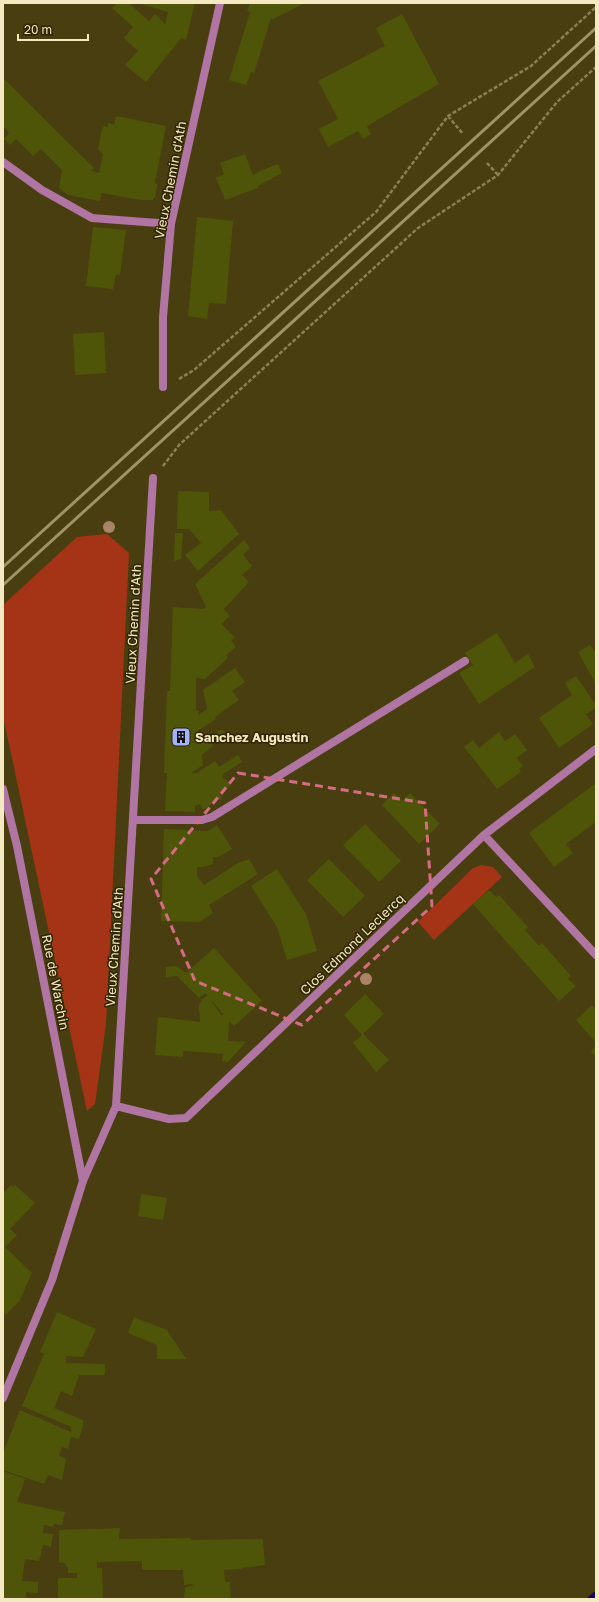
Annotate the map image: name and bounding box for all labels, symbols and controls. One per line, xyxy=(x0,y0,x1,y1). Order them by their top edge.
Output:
scale bar xyxy=(18,16,88,42)
text: 20 m xyxy=(24,22,52,37)
street label: Vieux Chemin d'Ath xyxy=(151,120,189,240)
street label: Vieux Chemin d'Ath xyxy=(122,564,144,684)
building icon: Sanchez Augustin xyxy=(170,726,192,748)
place label: Sanchez Augustin xyxy=(195,729,308,745)
street label: Vieux Chemin d'Ath xyxy=(102,887,126,1007)
street label: Clos Edmond Leclercq xyxy=(297,890,407,998)
street label: Rue de Warchin xyxy=(39,933,73,1031)

